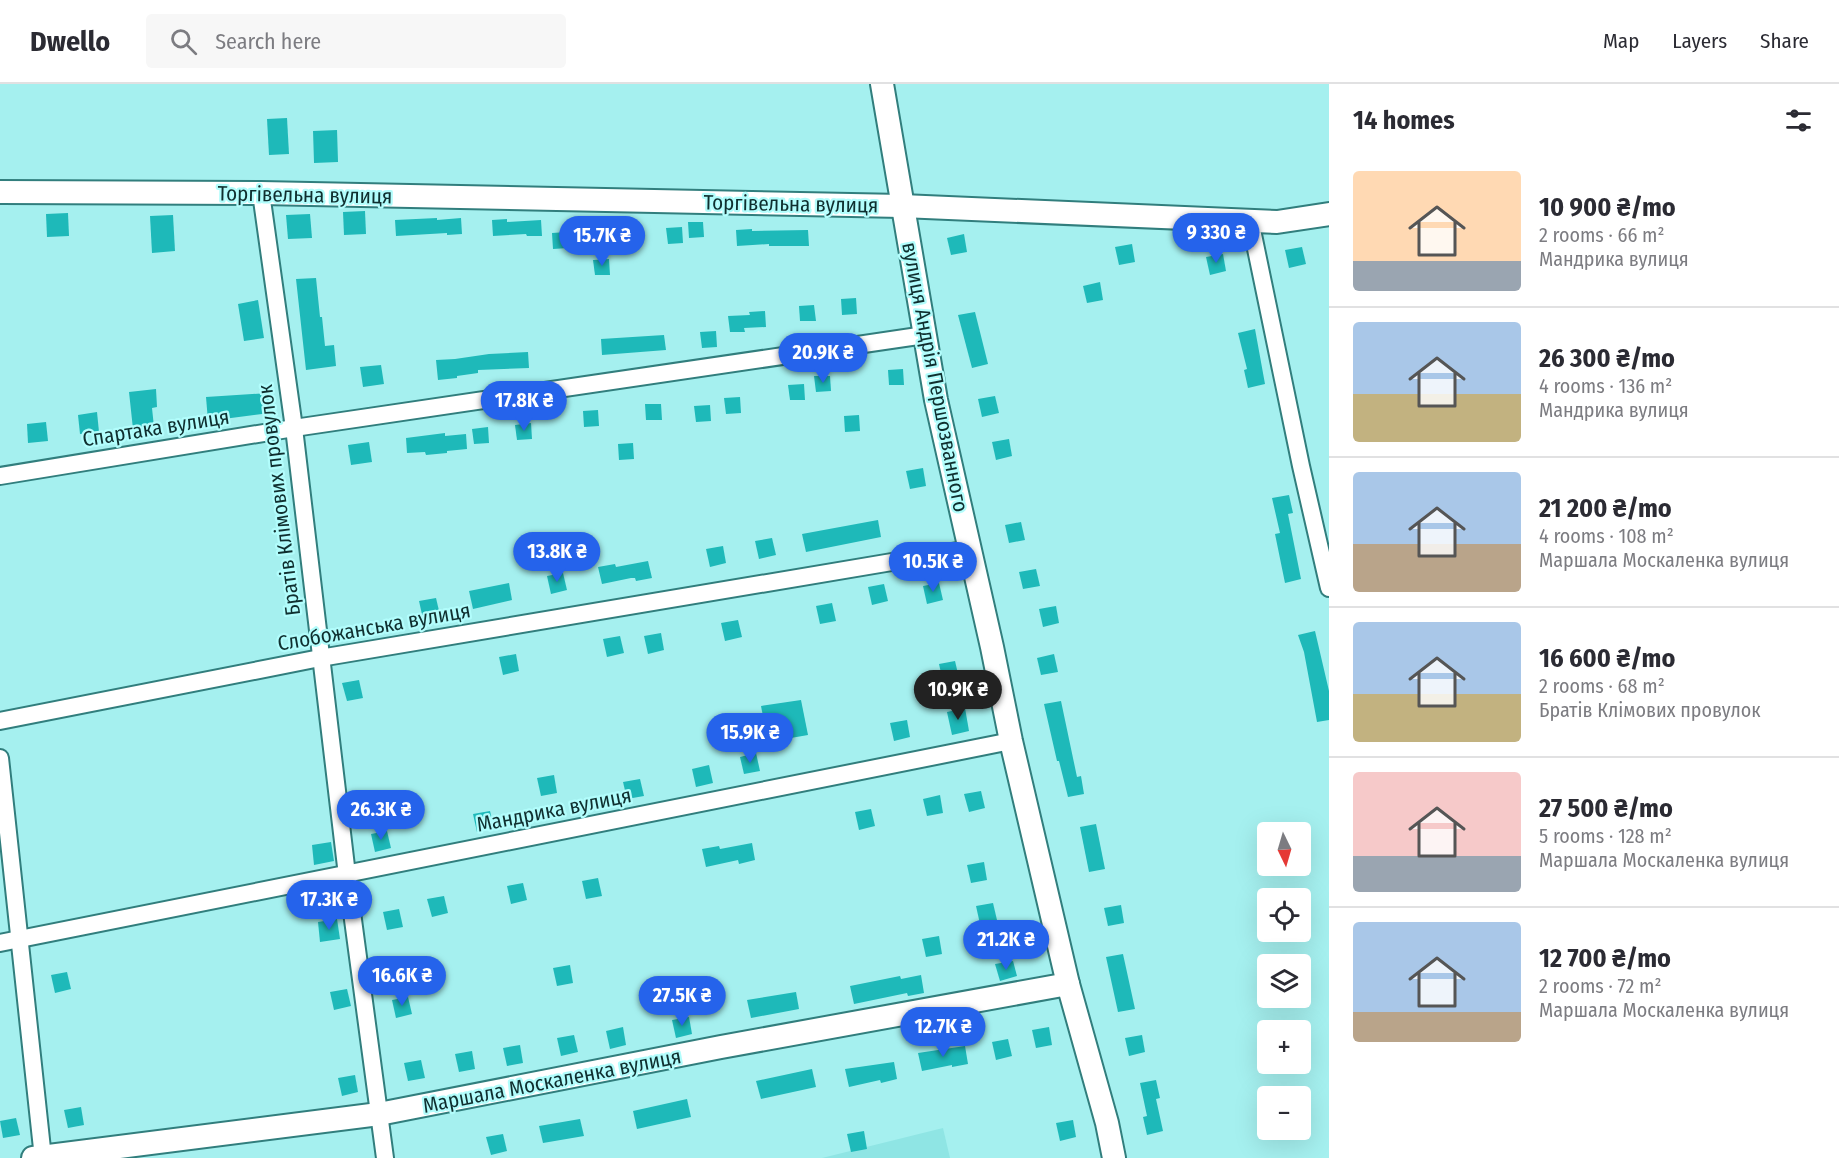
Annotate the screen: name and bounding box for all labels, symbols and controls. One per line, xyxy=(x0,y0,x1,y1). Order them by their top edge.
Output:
search box xyxy=(146,14,566,68)
text: Dwello xyxy=(30,25,110,58)
icon: search xyxy=(167,25,200,58)
text: Search here xyxy=(215,28,321,55)
text: Map xyxy=(1603,28,1639,54)
text: Layers xyxy=(1672,28,1727,54)
text: Share xyxy=(1760,28,1809,54)
icon: filters xyxy=(1782,104,1815,137)
text: 14 homes xyxy=(1353,105,1455,136)
street label: Торгівельна вулиця xyxy=(217,180,393,210)
street label: Торгівельна вулиця xyxy=(703,189,879,219)
text: 10 900 ₴/mo xyxy=(1539,192,1676,223)
icon: home xyxy=(1401,195,1473,267)
pin: 9 330 ₴ xyxy=(1161,213,1271,264)
pin: 15.7K ₴ xyxy=(547,216,657,267)
text: 9 330 ₴ xyxy=(1186,220,1246,244)
text: 15.7K ₴ xyxy=(573,223,631,247)
text: 2 rooms · 66 m² xyxy=(1539,223,1665,247)
street label: вулиця Андрія Першозванного xyxy=(896,240,974,514)
text: Мандрика вулиця xyxy=(1539,247,1689,271)
pin: 20.9K ₴ xyxy=(768,333,878,384)
text: 20.9K ₴ xyxy=(792,340,854,364)
text: 26 300 ₴/mo xyxy=(1539,343,1675,374)
icon: home xyxy=(1401,346,1473,418)
text: 4 rooms · 136 m² xyxy=(1539,374,1672,398)
pin: 17.8K ₴ xyxy=(469,381,579,432)
street label: Братів Клімових провулок xyxy=(252,383,306,617)
text: 17.8K ₴ xyxy=(495,388,553,412)
text: Мандрика вулиця xyxy=(1539,398,1689,422)
street label: Спартака вулиця xyxy=(81,404,231,452)
text: 21 200 ₴/mo xyxy=(1539,493,1672,524)
icon: home xyxy=(1401,496,1473,568)
text: 4 rooms · 108 m² xyxy=(1539,524,1674,548)
pin: 13.8K ₴ xyxy=(502,532,612,583)
text: 13.8K ₴ xyxy=(527,539,587,563)
pin: 10.5K ₴ xyxy=(878,542,988,593)
text: Маршала Москаленка вулиця xyxy=(1539,548,1789,572)
text: 10.5K ₴ xyxy=(903,549,963,573)
street label: Слобожанська вулиця xyxy=(276,597,472,657)
text: 16 600 ₴/mo xyxy=(1539,643,1675,674)
icon: home xyxy=(1401,646,1473,718)
pin: 10.9K ₴ xyxy=(903,670,1013,721)
text: 2 rooms · 68 m² xyxy=(1539,674,1665,698)
text: 10.9K ₴ xyxy=(928,677,988,701)
text: Братів Клімових провулок xyxy=(1539,698,1761,722)
pin: 15.9K ₴ xyxy=(695,713,805,764)
text: 15.9K ₴ xyxy=(720,720,780,744)
street label: Мандрика вулиця xyxy=(474,782,634,838)
pin: 26.3K ₴ xyxy=(326,790,436,841)
text: 27 500 ₴/mo xyxy=(1539,793,1673,824)
icon: home xyxy=(1401,796,1473,868)
text: 26.3K ₴ xyxy=(351,797,411,821)
north arrow xyxy=(1257,822,1311,876)
map controls xyxy=(1257,822,1311,1140)
text: 5 rooms · 128 m² xyxy=(1539,824,1672,848)
text: Маршала Москаленка вулиця xyxy=(1539,848,1789,872)
pin: 17.3K ₴ xyxy=(274,880,384,931)
text: 17.3K ₴ xyxy=(300,887,358,911)
button: locate xyxy=(1257,888,1311,942)
pin: 21.2K ₴ xyxy=(951,920,1061,971)
text: 21.2K ₴ xyxy=(977,927,1035,951)
text: 12 700 ₴/mo xyxy=(1539,943,1671,974)
icon: home xyxy=(1401,946,1473,1018)
button: layers xyxy=(1257,954,1311,1008)
pin: 16.6K ₴ xyxy=(347,956,457,1007)
text: 16.6K ₴ xyxy=(372,963,432,987)
text: 2 rooms · 72 m² xyxy=(1539,974,1661,998)
pin: 27.5K ₴ xyxy=(627,976,737,1027)
text: 27.5K ₴ xyxy=(653,983,711,1007)
text: Маршала Москаленка вулиця xyxy=(1539,998,1789,1022)
pin: 12.7K ₴ xyxy=(888,1007,998,1058)
text: 12.7K ₴ xyxy=(914,1014,972,1038)
button: + xyxy=(1257,1020,1311,1074)
street label: Маршала Москаленка вулиця xyxy=(421,1043,683,1119)
button: − xyxy=(1257,1086,1311,1140)

